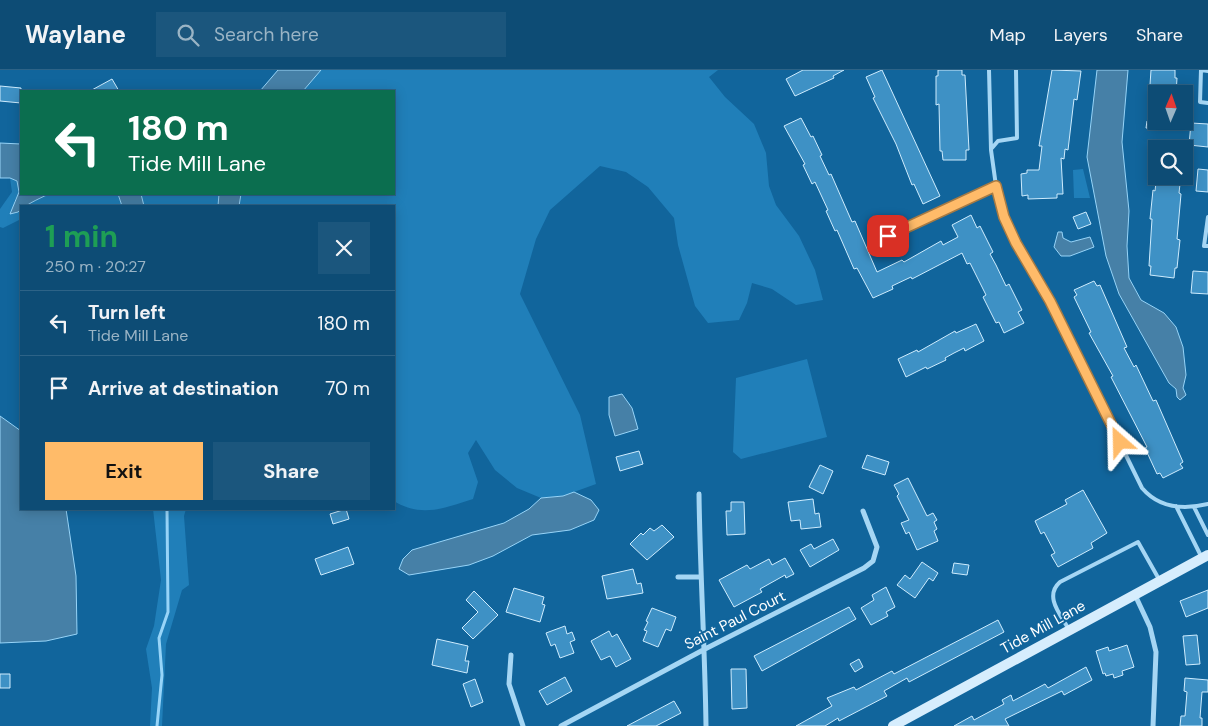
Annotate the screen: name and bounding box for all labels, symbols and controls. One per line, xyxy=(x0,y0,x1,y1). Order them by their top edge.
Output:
search box xyxy=(156,12,506,57)
text: Waylane xyxy=(25,19,126,50)
icon: search xyxy=(174,21,202,49)
text: Search here xyxy=(214,22,319,47)
text: Map xyxy=(990,23,1026,47)
text: Layers xyxy=(1054,23,1108,47)
text: Share xyxy=(1136,23,1183,47)
north arrow xyxy=(1148,85,1192,130)
map controls xyxy=(1148,85,1193,185)
text: 180 m xyxy=(128,105,229,151)
icon: left xyxy=(45,110,110,175)
button: search xyxy=(1148,140,1193,185)
text: Tide Mill Lane xyxy=(128,149,266,178)
pin xyxy=(867,215,909,257)
text: 1 min xyxy=(45,217,118,256)
button: close xyxy=(318,222,370,274)
icon: arrive xyxy=(874,222,902,250)
text: 250 m · 20:27 xyxy=(45,256,146,277)
text: Turn left xyxy=(88,300,166,325)
icon: left xyxy=(45,309,73,337)
text: 180 m xyxy=(318,311,370,336)
text: Tide Mill Lane xyxy=(88,325,188,346)
icon: arrive xyxy=(45,374,73,402)
text: Arrive at destination xyxy=(88,376,279,401)
text: 70 m xyxy=(325,376,370,401)
position arrow xyxy=(1093,415,1145,467)
button: Exit xyxy=(45,442,203,500)
button: Share xyxy=(213,442,370,500)
street label: Saint Paul Court xyxy=(681,586,789,654)
street label: Tide Mill Lane xyxy=(997,595,1089,659)

